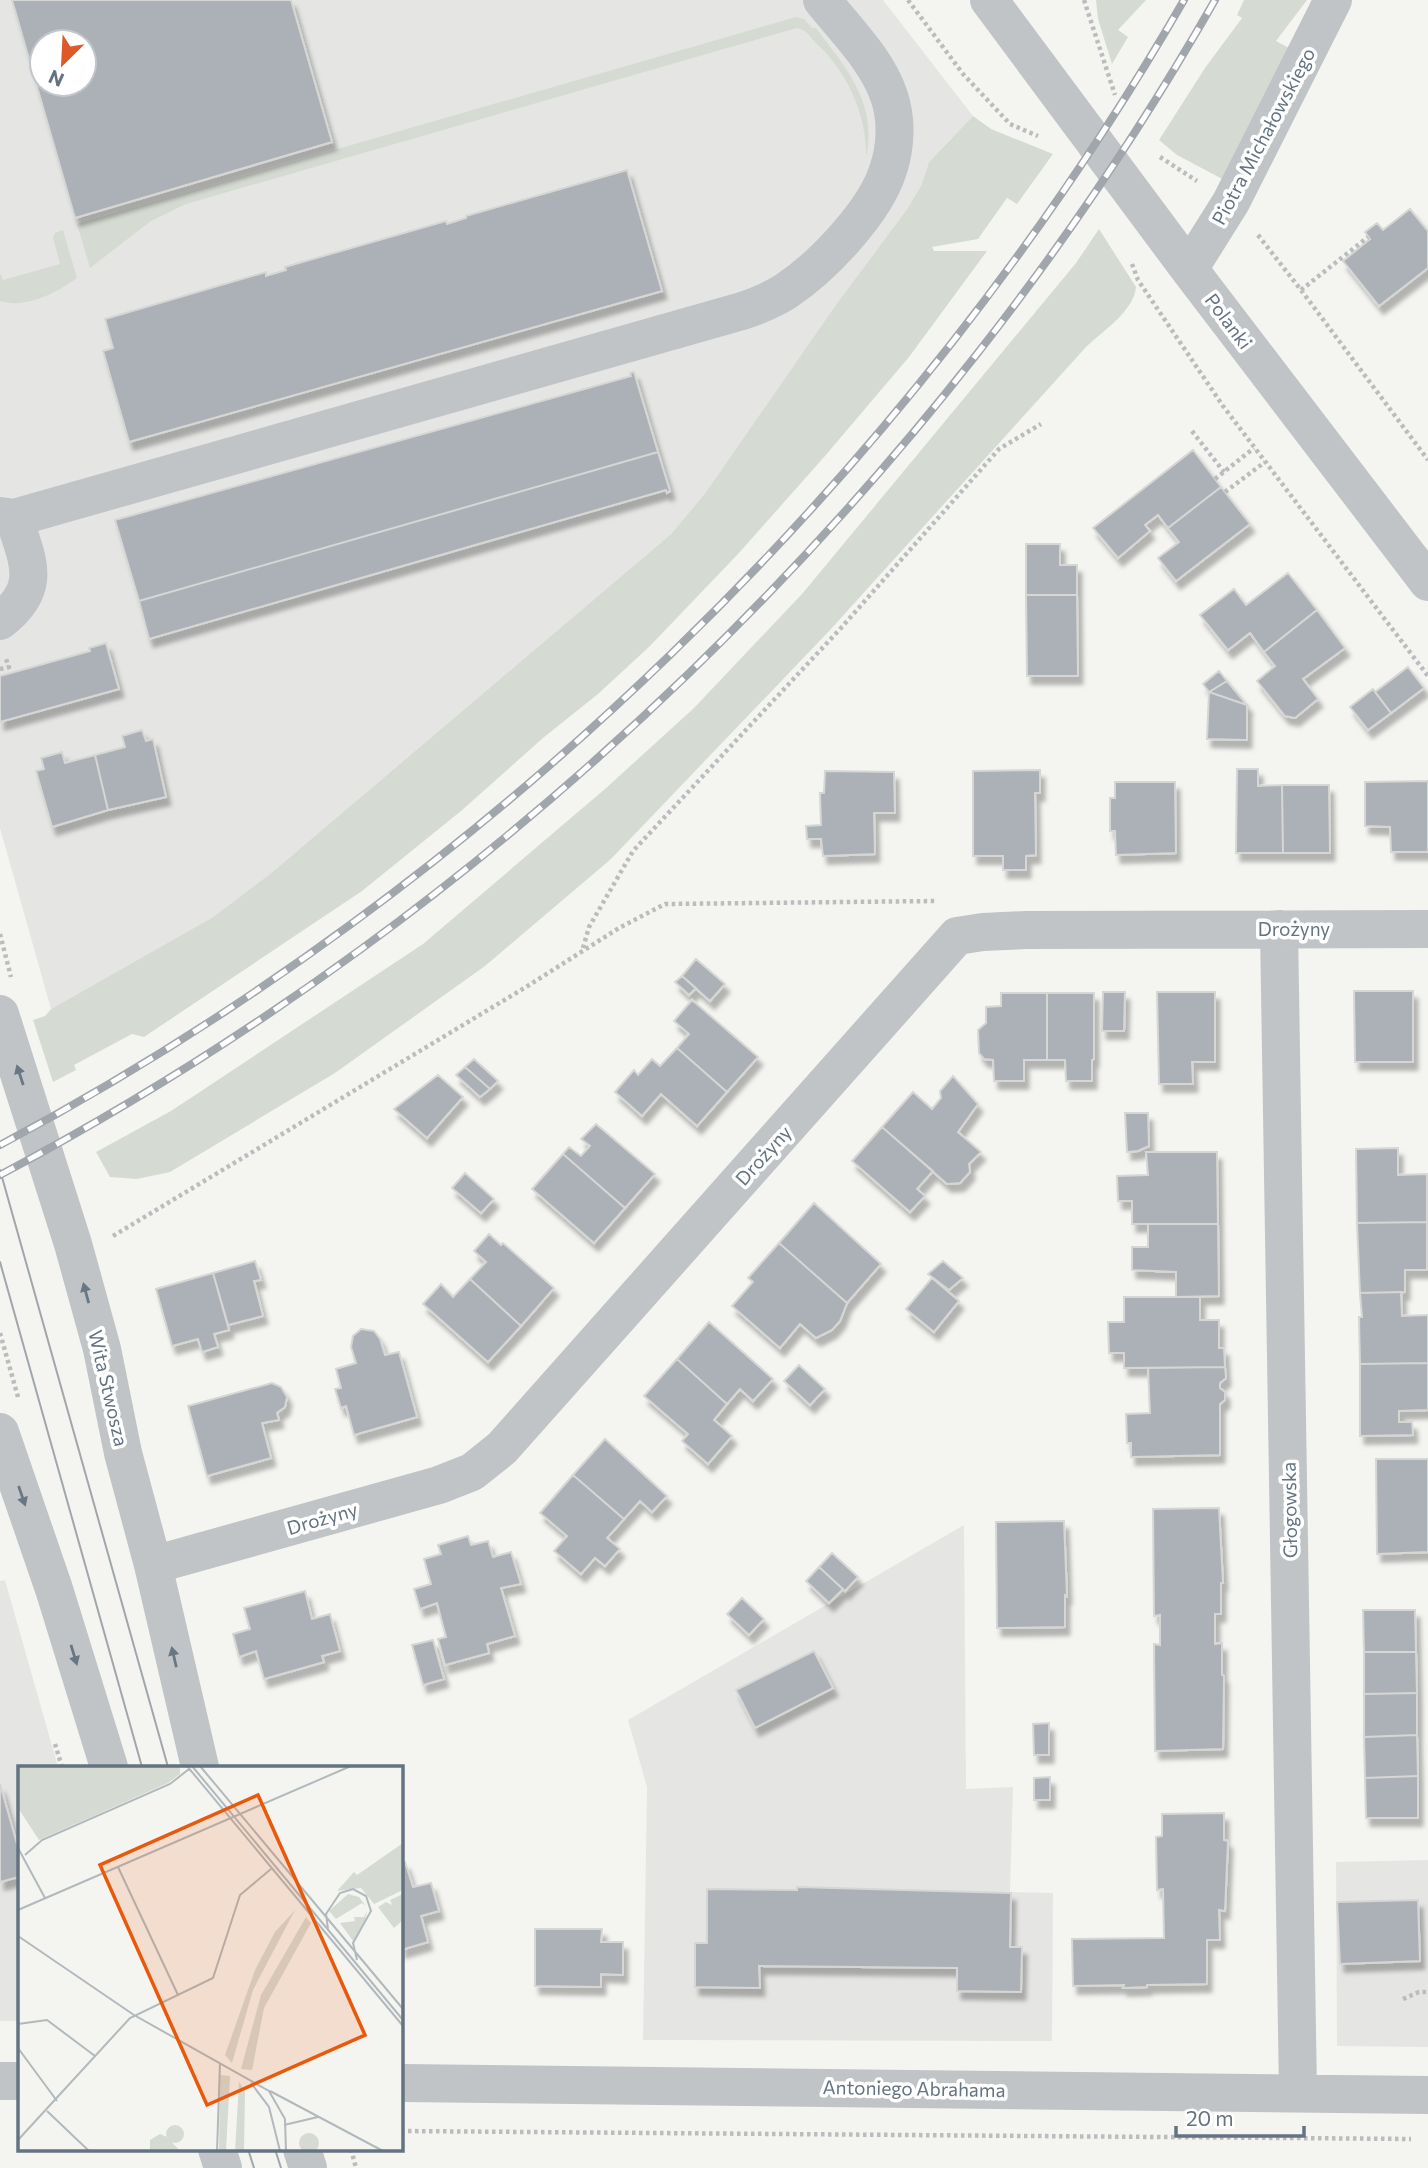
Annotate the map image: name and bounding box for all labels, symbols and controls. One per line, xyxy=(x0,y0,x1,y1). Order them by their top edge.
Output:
north arrow xyxy=(28,28,98,98)
street label: Piotra Michałowskiego xyxy=(1207,43,1319,229)
text: N xyxy=(45,66,67,92)
street label: Polanki xyxy=(1201,289,1257,353)
street label: Drożyny xyxy=(1258,917,1330,940)
one-way arrow xyxy=(15,1065,25,1086)
street label: Drożyny xyxy=(730,1120,796,1190)
one-way arrow xyxy=(81,1282,91,1303)
street label: Wita Stwosza xyxy=(84,1328,134,1448)
street label: Głogowska xyxy=(1277,1462,1301,1558)
one-way arrow xyxy=(17,1486,28,1507)
street label: Drożyny xyxy=(284,1497,360,1539)
one-way arrow xyxy=(70,1644,80,1665)
one-way arrow xyxy=(168,1646,179,1668)
inset map xyxy=(18,1766,402,2150)
street label: Antoniego Abrahama xyxy=(822,2075,1006,2101)
scale bar xyxy=(1176,2094,1304,2138)
text: 20 m xyxy=(1186,2105,1234,2130)

